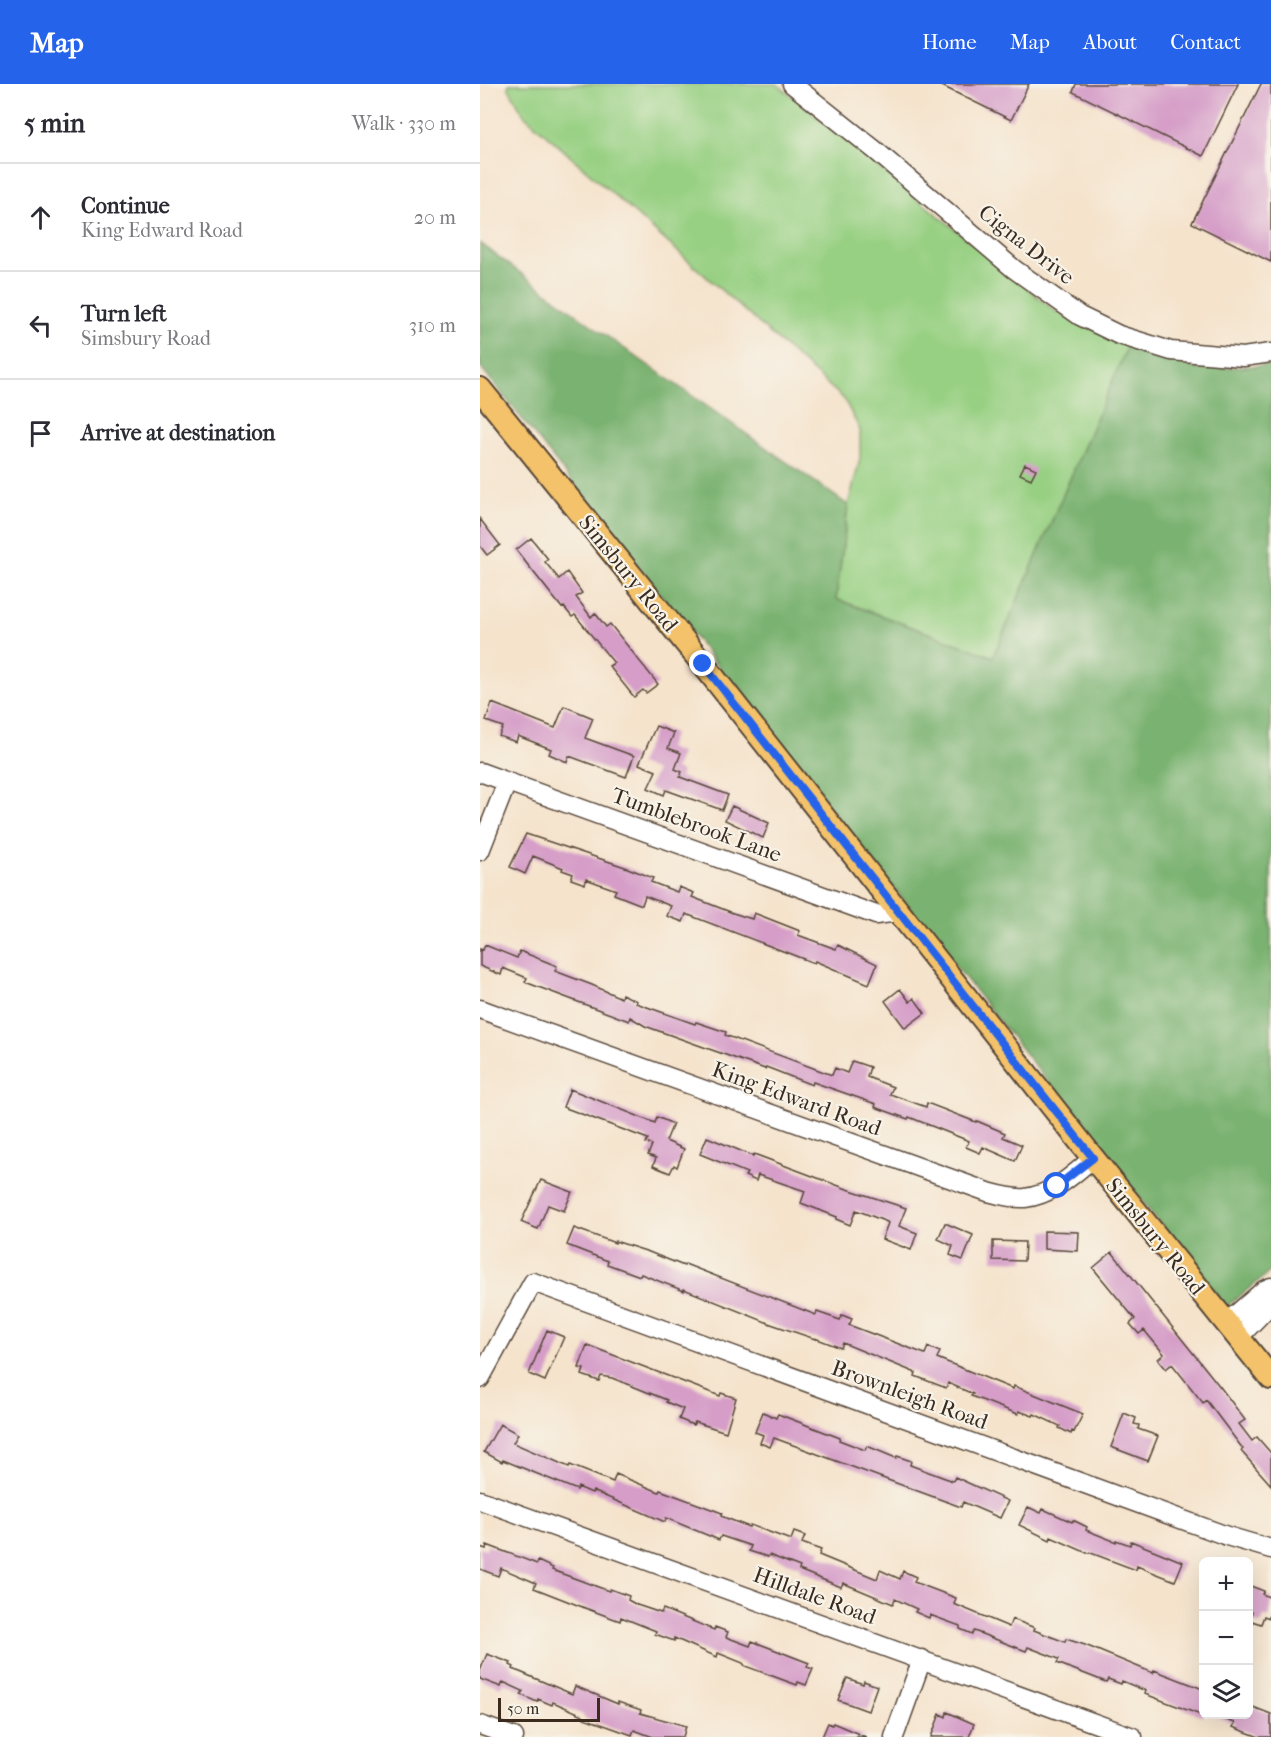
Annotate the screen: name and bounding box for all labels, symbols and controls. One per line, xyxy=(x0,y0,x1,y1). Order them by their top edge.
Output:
text: Map xyxy=(30,26,84,59)
text: Home xyxy=(922,30,977,54)
text: Map xyxy=(1010,30,1050,54)
text: About xyxy=(1083,30,1137,54)
text: Contact xyxy=(1170,30,1241,54)
text: 5 min xyxy=(24,108,85,139)
text: Walk · 330 m xyxy=(352,112,456,135)
text: Continue xyxy=(81,193,170,219)
street label: Cigna Drive xyxy=(973,199,1080,290)
icon: ahead xyxy=(24,201,57,234)
text: 20 m xyxy=(414,206,456,229)
text: King Edward Road xyxy=(81,219,243,242)
text: Turn left xyxy=(81,301,167,327)
icon: left xyxy=(24,309,57,342)
text: 310 m xyxy=(409,314,456,337)
text: Simsbury Road xyxy=(81,327,211,350)
icon: arrive xyxy=(24,417,57,450)
text: Arrive at destination xyxy=(81,420,275,446)
street label: Simsbury Road xyxy=(573,510,684,638)
route end xyxy=(689,650,715,676)
street label: Tumblebrook Lane xyxy=(608,782,785,868)
street label: King Edward Road xyxy=(709,1056,886,1142)
route start xyxy=(1043,1172,1069,1198)
street label: Simsbury Road xyxy=(1100,1173,1211,1301)
street label: Brownleigh Road xyxy=(828,1355,992,1436)
map controls xyxy=(1199,1557,1253,1719)
button: + xyxy=(1199,1557,1253,1611)
street label: Hilldale Road xyxy=(750,1562,880,1630)
button: − xyxy=(1199,1611,1253,1665)
button: layers xyxy=(1199,1665,1253,1719)
scale bar xyxy=(498,1695,600,1722)
text: 50 m xyxy=(507,1699,539,1718)

